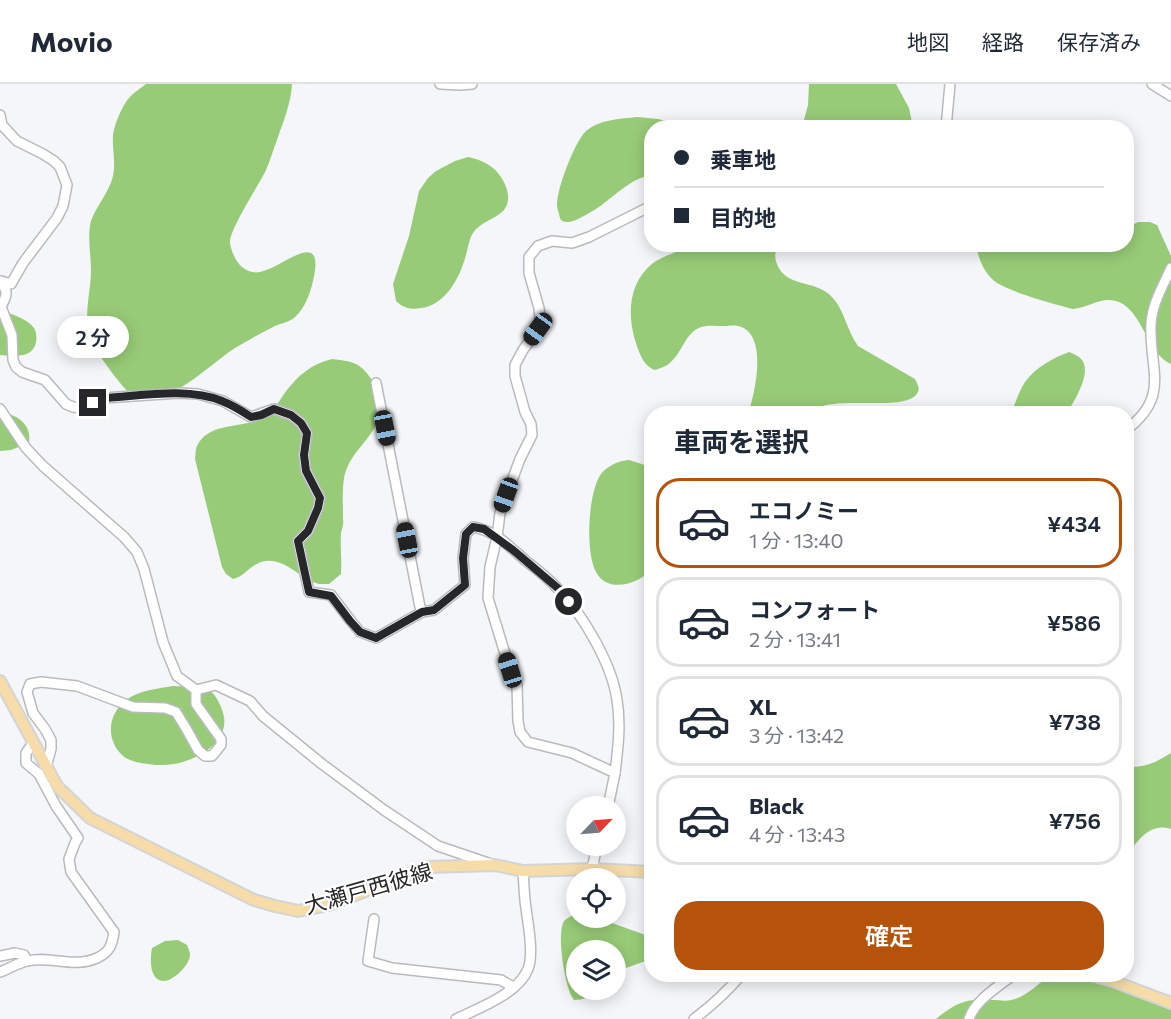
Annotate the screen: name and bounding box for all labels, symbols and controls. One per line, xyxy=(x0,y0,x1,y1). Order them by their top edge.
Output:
text: Movio xyxy=(30,24,113,58)
text: 地図 xyxy=(907,29,949,54)
text: 経路 xyxy=(982,29,1024,54)
text: 保存済み xyxy=(1057,29,1141,54)
text: 乗車地 xyxy=(710,146,776,173)
text: 目的地 xyxy=(710,204,776,231)
car xyxy=(520,309,556,349)
callout: 2 分 xyxy=(57,316,129,358)
text: 2 分 xyxy=(75,325,111,349)
route end xyxy=(79,389,106,416)
car xyxy=(373,409,397,447)
text: 車両を選択 xyxy=(674,425,809,458)
car xyxy=(491,475,521,515)
icon: car xyxy=(677,496,731,550)
text: エコノミー xyxy=(749,497,859,524)
text: ¥434 xyxy=(1047,510,1101,537)
car xyxy=(395,521,419,559)
text: 1 分 · 13:40 xyxy=(749,528,844,552)
route start xyxy=(555,588,582,615)
icon: car xyxy=(677,595,731,649)
text: コンフォート xyxy=(749,596,880,623)
text: ¥586 xyxy=(1047,609,1101,636)
text: 2 分 · 13:41 xyxy=(749,627,841,651)
car xyxy=(496,650,524,690)
text: XL xyxy=(749,693,777,720)
icon: car xyxy=(677,694,731,748)
text: ¥738 xyxy=(1049,708,1101,735)
text: 3 分 · 13:42 xyxy=(749,723,844,747)
text: Black xyxy=(749,792,804,819)
icon: car xyxy=(677,793,731,847)
north arrow xyxy=(566,796,626,856)
map controls xyxy=(566,796,626,1000)
text: ¥756 xyxy=(1049,807,1101,834)
text: 4 分 · 13:43 xyxy=(749,822,845,846)
street label: 大瀬戸西彼線 xyxy=(301,857,435,919)
button: locate xyxy=(566,868,626,928)
button: 確定 xyxy=(674,901,1104,970)
button: layers xyxy=(566,940,626,1000)

